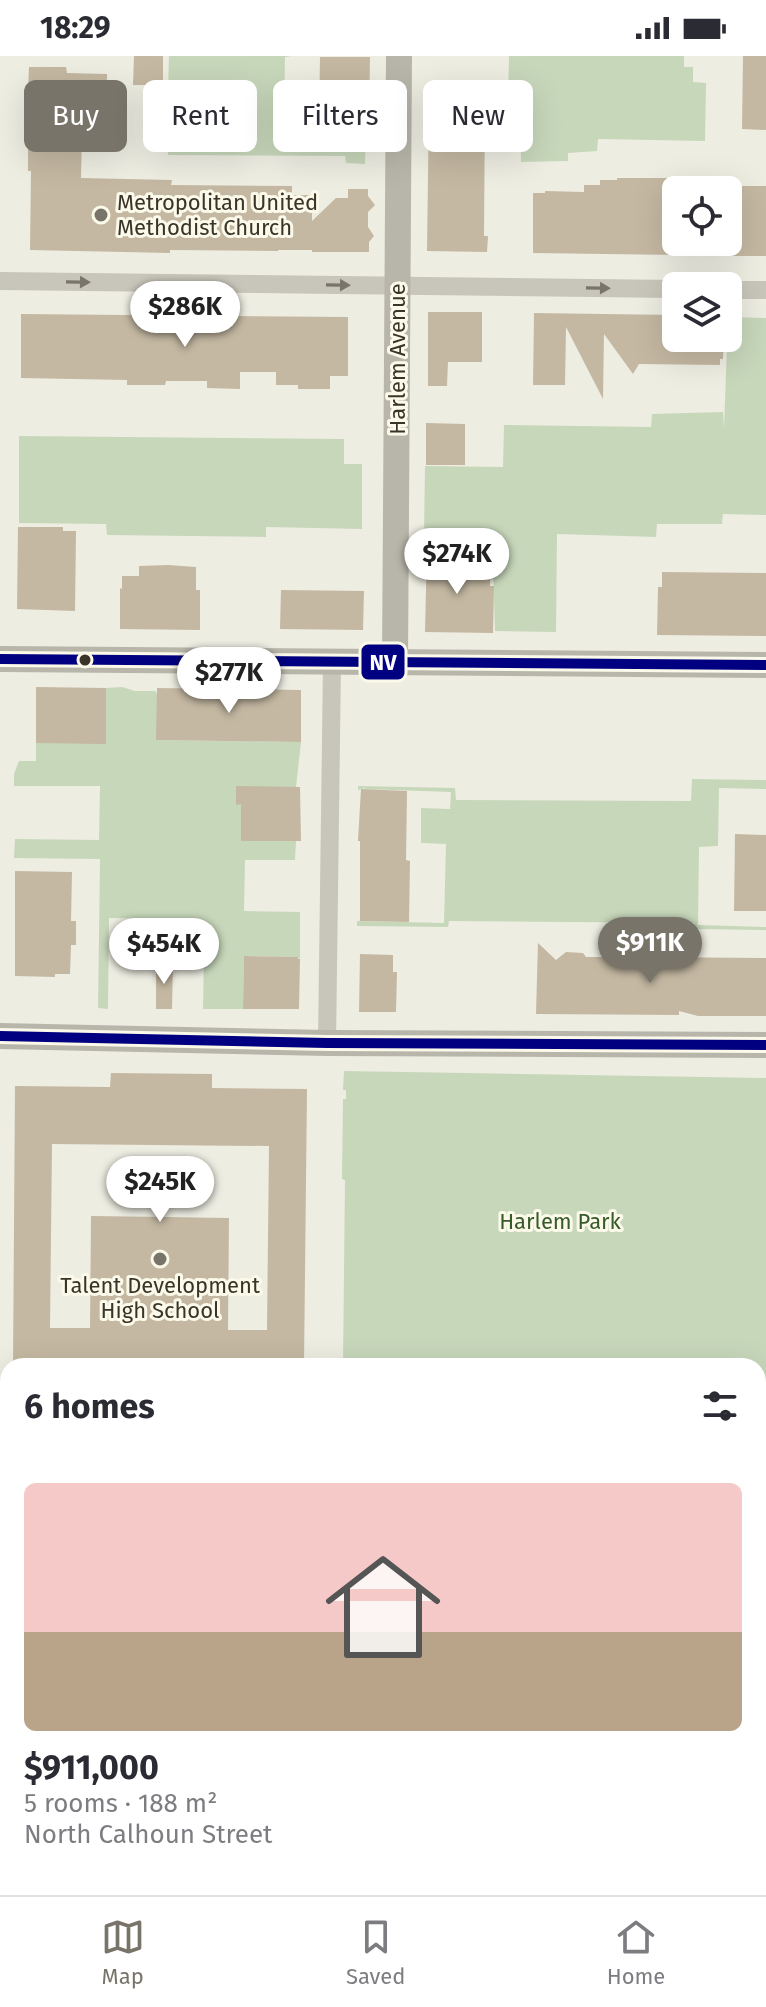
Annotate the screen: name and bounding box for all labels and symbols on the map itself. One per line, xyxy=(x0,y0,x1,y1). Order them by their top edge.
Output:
place label: Metropolitan United Methodist Church xyxy=(117,189,318,241)
marker: Metropolitan United Methodist Church xyxy=(92,206,110,224)
one-way arrow xyxy=(66,276,91,288)
one-way arrow xyxy=(326,279,351,291)
pin: $286K xyxy=(129,281,241,349)
one-way arrow xyxy=(586,282,611,294)
street label: Harlem Avenue xyxy=(384,283,411,435)
pin: $274K xyxy=(401,528,513,596)
line badge: NV xyxy=(360,643,406,681)
pin: $277K xyxy=(173,647,285,715)
text: NV xyxy=(369,649,397,676)
unlabelled marker xyxy=(77,652,93,668)
pin: $911K xyxy=(594,917,706,985)
pin: $454K xyxy=(108,918,220,986)
pin: $245K xyxy=(104,1156,216,1224)
park label: Harlem Park xyxy=(499,1208,622,1235)
marker: Talent Development High School xyxy=(151,1250,169,1268)
place label: Talent Development High School xyxy=(60,1272,260,1324)

